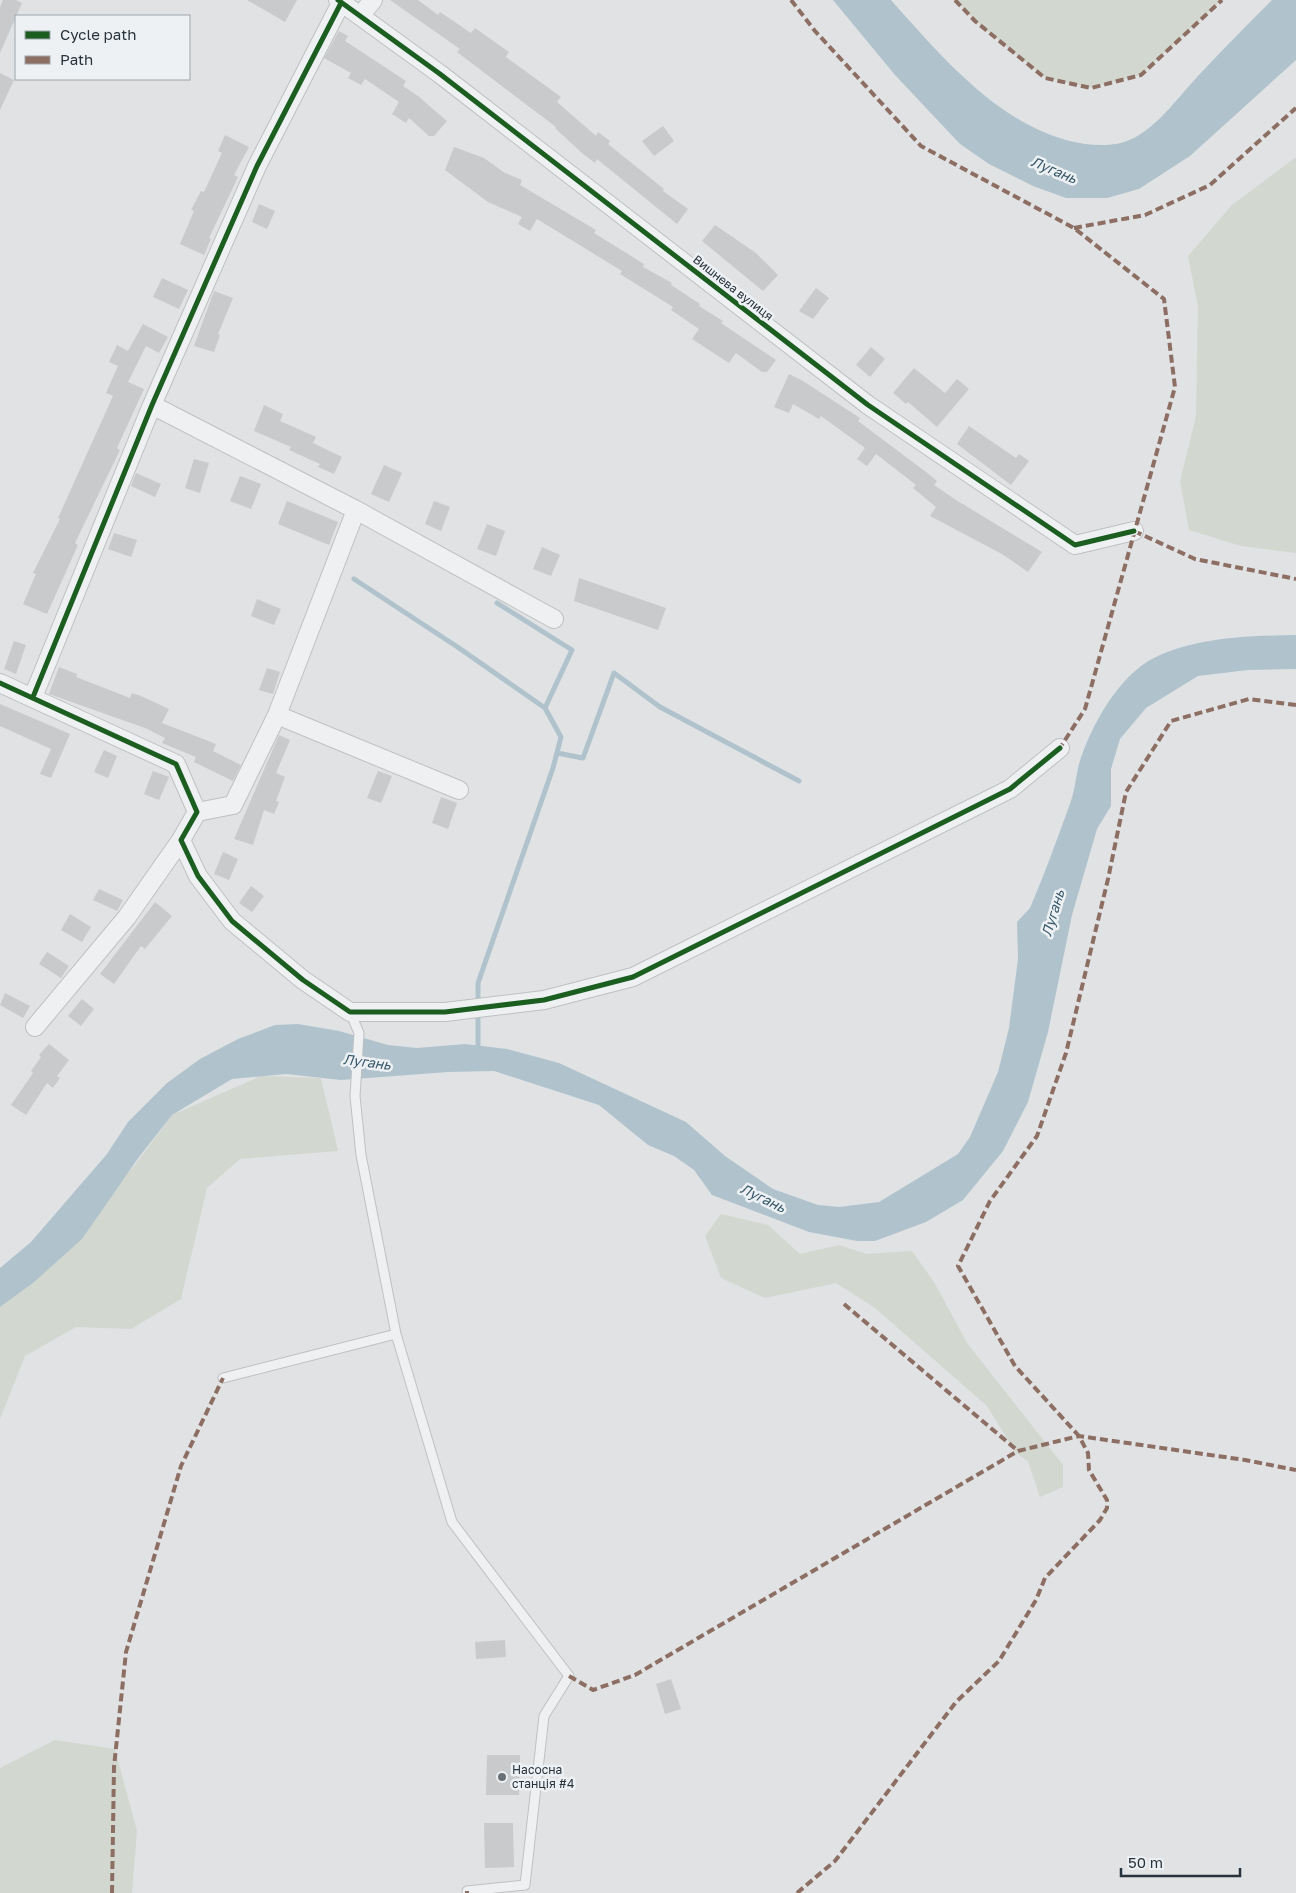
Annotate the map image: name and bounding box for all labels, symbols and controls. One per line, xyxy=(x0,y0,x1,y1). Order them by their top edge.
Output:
legend xyxy=(15,15,190,80)
text: Cycle path xyxy=(60,25,136,43)
text: Path xyxy=(60,50,93,68)
water label: Лугань xyxy=(1029,152,1080,187)
street label: Вишнева вулиця xyxy=(690,252,776,324)
water label: Лугань xyxy=(1037,887,1068,938)
water label: Лугань xyxy=(342,1050,392,1073)
water label: Лугань xyxy=(738,1179,789,1216)
place label: Насосна станція #4 xyxy=(512,1762,574,1791)
marker: Насосна станція #4 xyxy=(496,1771,508,1783)
scale bar xyxy=(1121,1846,1240,1878)
text: 50 m xyxy=(1128,1853,1163,1871)

